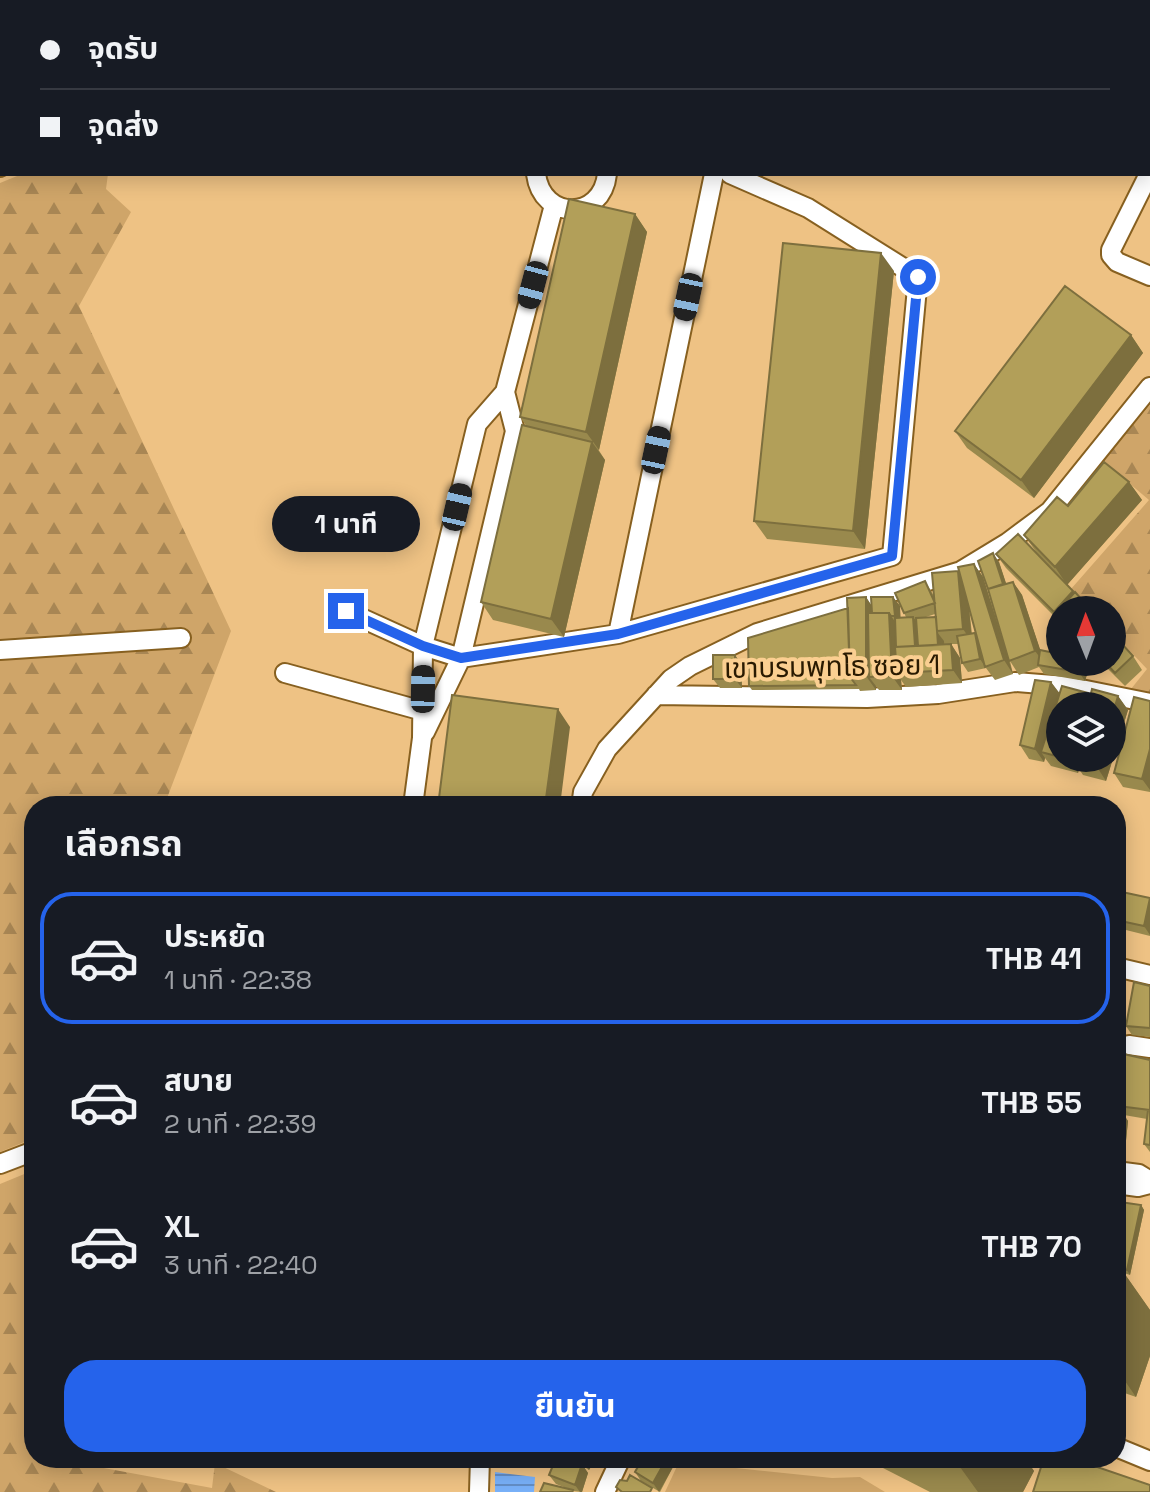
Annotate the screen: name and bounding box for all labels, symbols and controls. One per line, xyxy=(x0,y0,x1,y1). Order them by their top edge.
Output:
text: จุดรับ xyxy=(88,29,158,68)
text: จุดส่ง xyxy=(88,106,159,145)
car xyxy=(515,259,551,311)
route start xyxy=(900,259,936,295)
car xyxy=(671,271,705,323)
car xyxy=(639,424,673,476)
car xyxy=(440,481,474,533)
callout: 1 นาที xyxy=(272,495,420,551)
text: 1 นาที xyxy=(314,507,378,541)
route end xyxy=(328,593,364,629)
north arrow xyxy=(1046,596,1126,676)
map controls xyxy=(1046,596,1126,772)
street label: เขาบรมพุทโธ ซอย 1 xyxy=(723,646,941,686)
car xyxy=(411,665,435,713)
button: layers xyxy=(1046,692,1126,772)
text: เลือกรถ xyxy=(64,821,183,867)
text: ประหยัด xyxy=(164,917,266,956)
icon: car xyxy=(68,922,140,994)
text: THB 41 xyxy=(986,939,1082,978)
text: 1 นาที · 22:38 xyxy=(164,963,312,997)
text: สบาย xyxy=(164,1061,233,1100)
icon: car xyxy=(68,1066,140,1138)
text: THB 55 xyxy=(981,1083,1082,1122)
text: 2 นาที · 22:39 xyxy=(164,1107,316,1141)
text: XL xyxy=(164,1207,200,1246)
icon: car xyxy=(68,1210,140,1282)
text: THB 70 xyxy=(981,1227,1082,1266)
text: 3 นาที · 22:40 xyxy=(164,1248,318,1282)
button: ยืนยัน xyxy=(64,1360,1086,1452)

